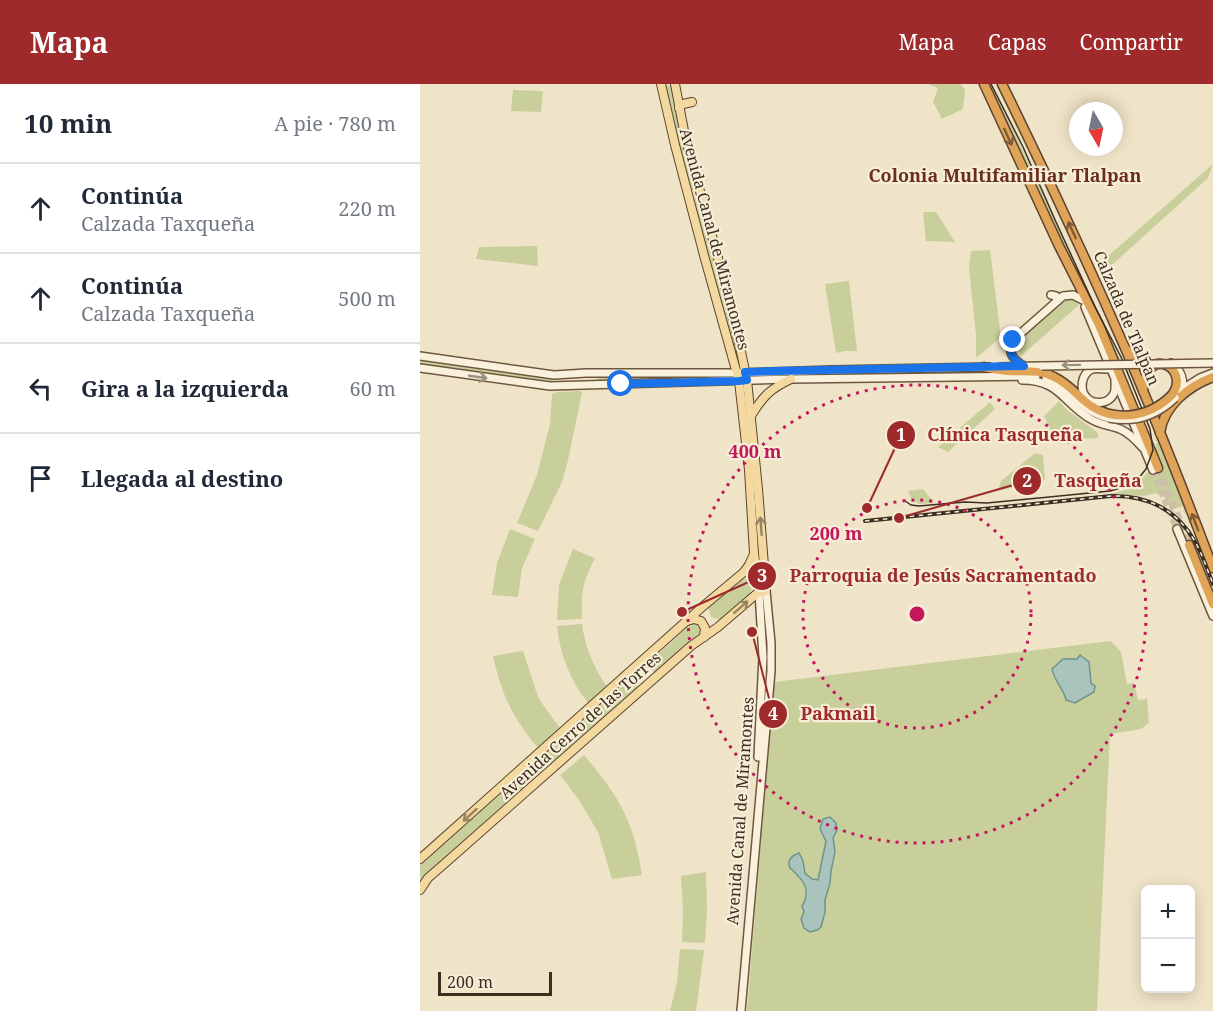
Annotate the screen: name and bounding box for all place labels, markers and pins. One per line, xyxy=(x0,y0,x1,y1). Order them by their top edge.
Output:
callout: Clínica Tasqueña xyxy=(886,417,1095,453)
callout: Tasqueña xyxy=(1012,463,1154,499)
callout: Parroquia de Jesús Sacramentado xyxy=(747,558,1109,594)
centre of rings xyxy=(907,604,927,624)
callout: Pakmail xyxy=(758,696,887,732)

